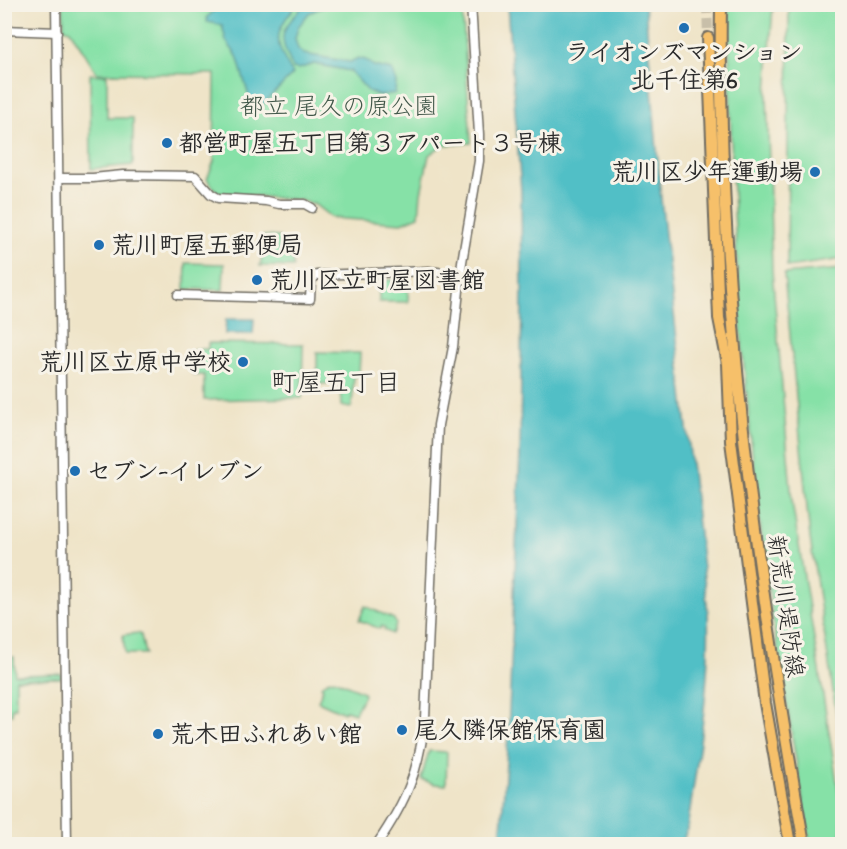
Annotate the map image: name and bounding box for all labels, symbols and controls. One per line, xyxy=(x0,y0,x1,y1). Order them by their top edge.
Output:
marker: ライオンズマンション 北千住第6 xyxy=(677,21,691,35)
place label: ライオンズマンション 北千住第6 xyxy=(565,37,803,100)
park label: 都立 尾久の原公園 xyxy=(240,91,438,126)
place label: 都営町屋五丁目第３アパート３号棟 xyxy=(179,128,563,163)
marker: 都営町屋五丁目第３アパート３号棟 xyxy=(160,136,174,150)
place label: 荒川区少年運動場 xyxy=(611,157,803,192)
marker: 荒川区少年運動場 xyxy=(808,165,822,179)
place label: 荒川町屋五郵便局 xyxy=(111,230,303,265)
marker: 荒川町屋五郵便局 xyxy=(92,238,106,252)
place label: 荒川区立町屋図書館 xyxy=(269,265,485,300)
marker: 荒川区立町屋図書館 xyxy=(250,273,264,287)
place label: 荒川区立原中学校 xyxy=(39,347,231,382)
marker: 荒川区立原中学校 xyxy=(236,355,250,369)
district label: 町屋五丁目 xyxy=(271,366,401,404)
place label: セブン-イレブン xyxy=(87,456,264,491)
marker: セブン-イレブン xyxy=(68,464,82,478)
street label: 新荒川堤防線 xyxy=(756,533,811,680)
place label: 尾久隣保館保育園 xyxy=(414,715,606,750)
place label: 荒木田ふれあい館 xyxy=(170,719,362,754)
marker: 尾久隣保館保育園 xyxy=(395,723,409,737)
marker: 荒木田ふれあい館 xyxy=(151,727,165,741)

